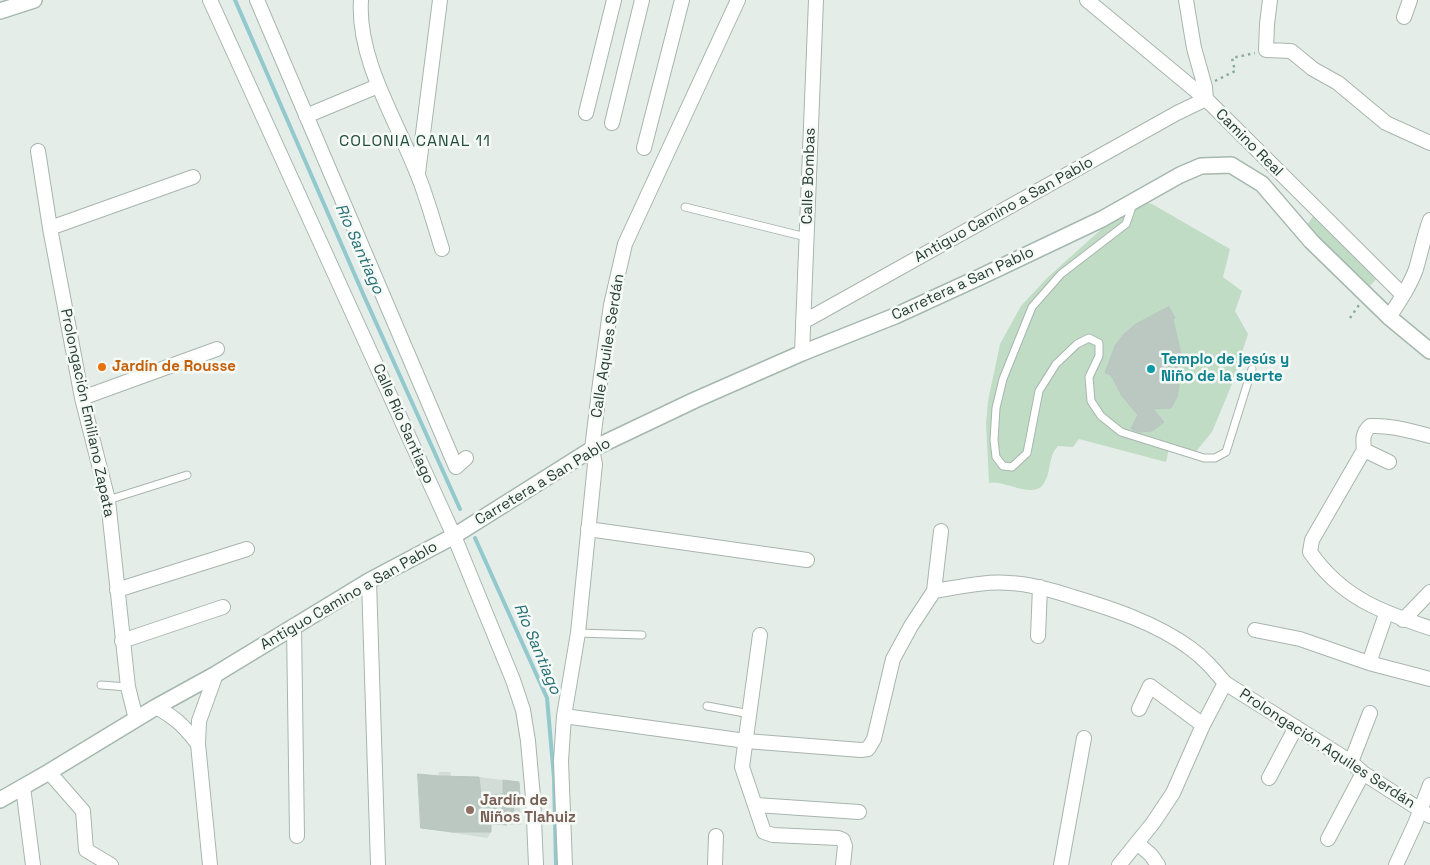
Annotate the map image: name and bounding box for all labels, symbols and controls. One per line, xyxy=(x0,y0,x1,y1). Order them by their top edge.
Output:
street label: Camino Real xyxy=(1212,106,1286,180)
street label: Calle Bombas xyxy=(798,127,820,225)
district label: COLONIA CANAL 11 xyxy=(337,132,493,152)
street label: Antiguo Camino a San Pablo xyxy=(912,153,1096,267)
water label: Río Santiago xyxy=(330,201,388,297)
street label: Carretera a San Pablo xyxy=(889,243,1037,325)
street label: Calle Aquiles Serdán xyxy=(588,273,628,419)
street label: Prolongación Emiliano Zapata xyxy=(56,307,118,519)
place label: Templo de jesús y Niño de la suerte xyxy=(1161,351,1289,386)
place label: Jardín de Rousse xyxy=(112,358,236,376)
marker: Jardín de Rousse xyxy=(96,361,108,373)
street label: Calle Río Santiago xyxy=(368,361,438,487)
marker: Templo de jesús y Niño de la suerte xyxy=(1145,363,1157,375)
street label: Carretera a San Pablo xyxy=(472,434,614,530)
street label: Antiguo Camino a San Pablo xyxy=(257,538,441,654)
water label: Río Santiago xyxy=(509,601,565,697)
street label: Prolongación Aquiles Serdán xyxy=(1236,685,1418,813)
place label: Jardín de Niños Tlahuiz xyxy=(480,792,576,827)
marker: Jardín de Niños Tlahuiz xyxy=(464,804,476,816)

